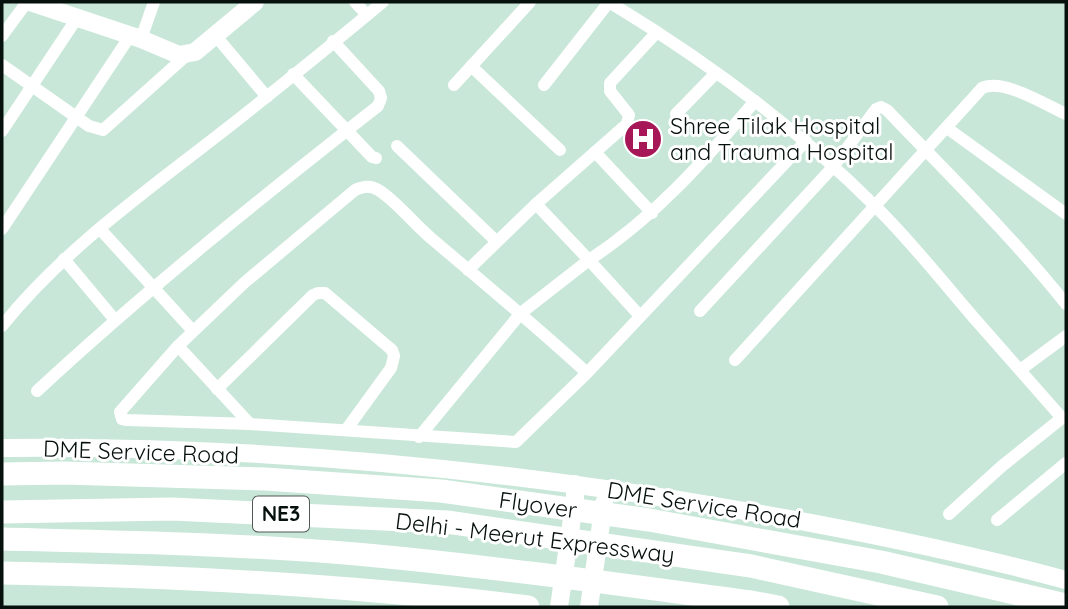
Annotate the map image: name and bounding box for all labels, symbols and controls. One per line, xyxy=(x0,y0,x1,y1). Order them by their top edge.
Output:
place label: Shree Tilak Hospital and Trauma Hospital xyxy=(670,111,894,166)
hospital icon: Shree Tilak Hospital and Trauma Hospital xyxy=(622,118,664,160)
street label: DME Service Road xyxy=(42,434,240,469)
street label: DME Service Road xyxy=(605,475,803,534)
street label: Flyover xyxy=(497,485,579,524)
road number: NE3 xyxy=(253,496,309,532)
street label: Delhi - Meerut Expressway xyxy=(394,506,676,569)

